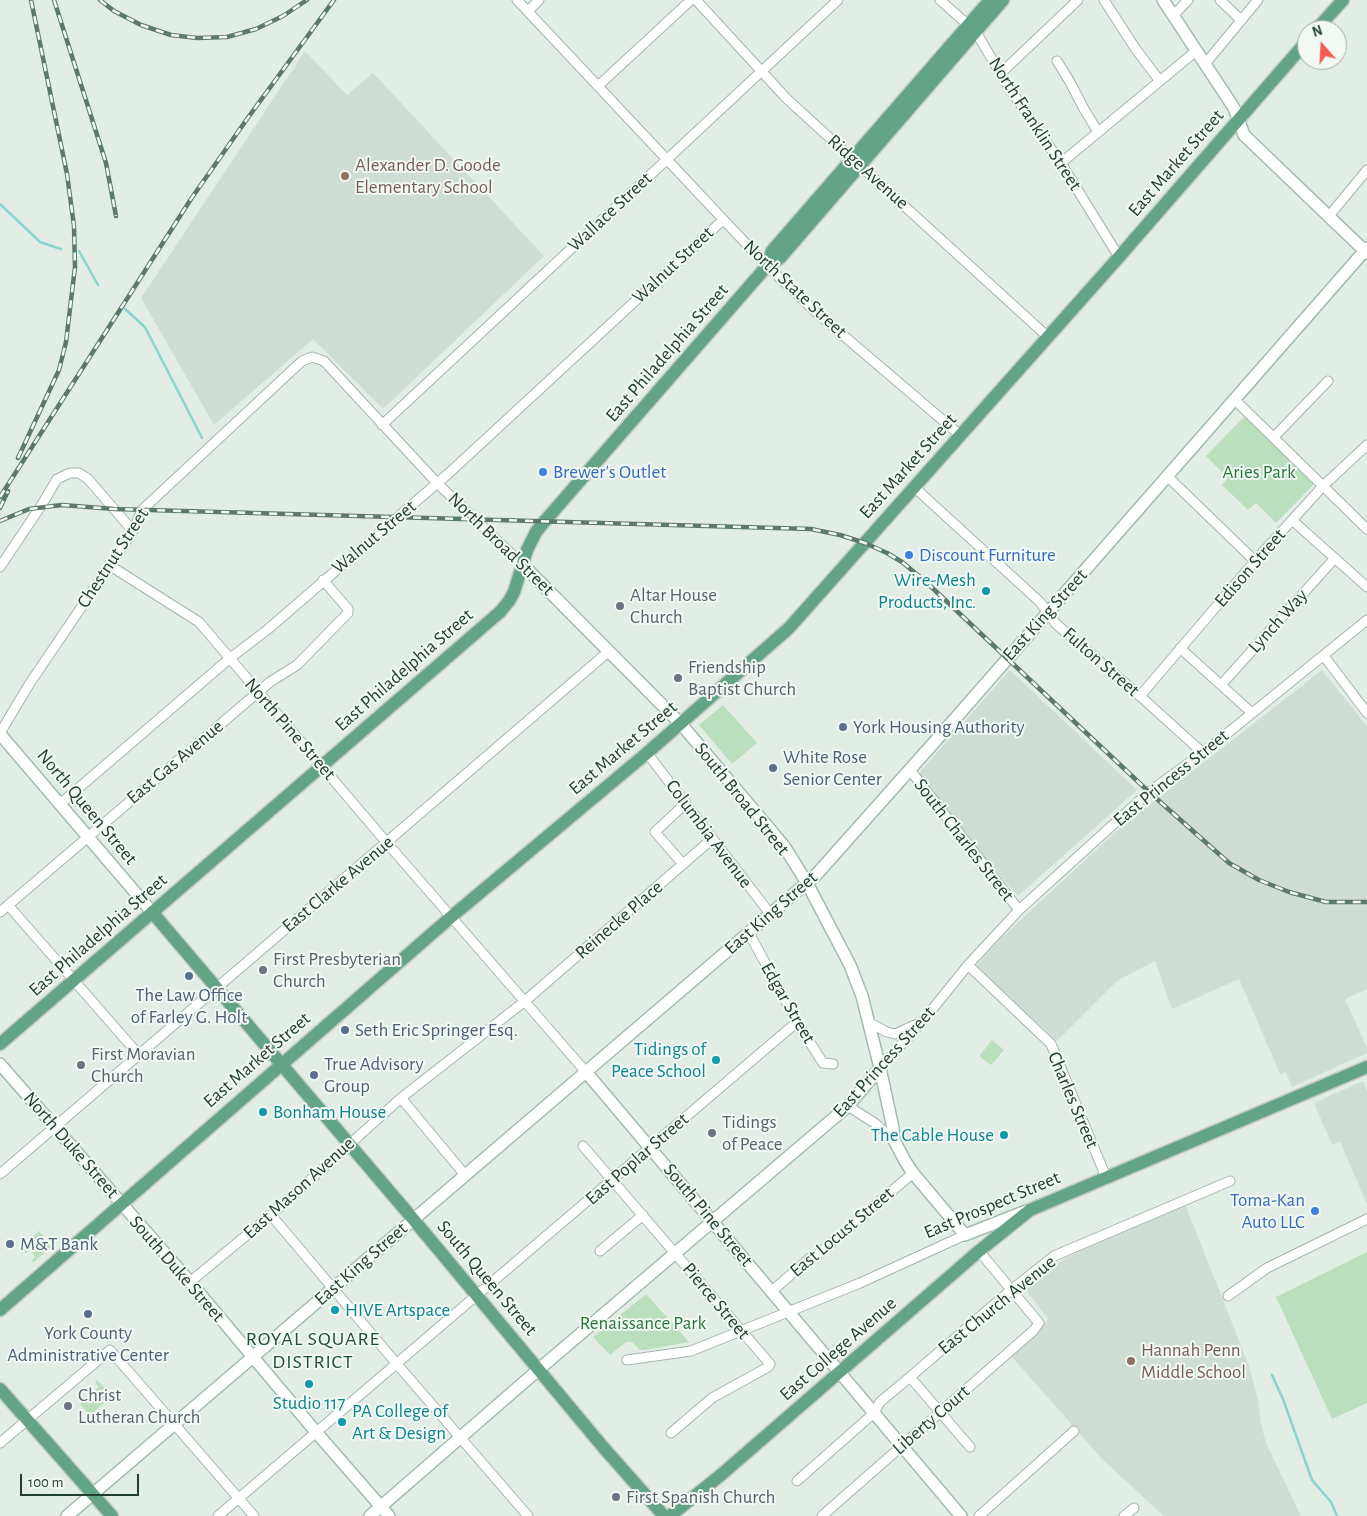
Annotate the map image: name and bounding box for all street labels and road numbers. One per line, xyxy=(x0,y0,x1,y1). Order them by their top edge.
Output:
street label: North Franklin Street xyxy=(983,53,1087,195)
street label: East Market Street xyxy=(1123,105,1229,221)
street label: Ridge Avenue xyxy=(823,130,913,214)
street label: Wallace Street xyxy=(563,167,657,257)
street label: Walnut Street xyxy=(628,222,718,308)
street label: North State Street xyxy=(739,235,851,343)
street label: East Philadelphia Street xyxy=(601,279,733,427)
street label: East Market Street xyxy=(855,408,961,524)
street label: North Broad Street xyxy=(443,488,559,600)
street label: Walnut Street xyxy=(327,495,421,579)
street label: Chestnut Street xyxy=(72,504,154,612)
street label: Edison Street xyxy=(1210,524,1290,612)
street label: East King Street xyxy=(998,564,1092,666)
street label: Lynch Way xyxy=(1243,584,1313,658)
street label: East Philadelphia Street xyxy=(330,604,478,736)
street label: Fulton Street xyxy=(1058,622,1144,702)
street label: North Pine Street xyxy=(239,673,341,785)
street label: East Market Street xyxy=(564,696,682,800)
street label: East Gas Avenue xyxy=(122,715,228,809)
street label: East Princess Street xyxy=(1109,724,1233,832)
street label: South Broad Street xyxy=(690,738,794,860)
street label: North Queen Street xyxy=(32,745,142,869)
street label: South Charles Street xyxy=(909,774,1019,906)
street label: Columbia Avenue xyxy=(661,775,757,893)
street label: East Clarke Avenue xyxy=(278,831,398,937)
street label: East King Street xyxy=(720,866,822,960)
street label: East Philadelphia Street xyxy=(24,869,172,1001)
street label: Reinecke Place xyxy=(570,876,668,964)
street label: Edgar Street xyxy=(756,958,820,1048)
street label: East Princess Street xyxy=(828,1002,940,1122)
street label: East Market Street xyxy=(199,1007,315,1113)
street label: Charles Street xyxy=(1042,1048,1104,1152)
street label: North Duke Street xyxy=(18,1087,124,1203)
street label: East Poplar Street xyxy=(581,1108,693,1210)
street label: East Mason Avenue xyxy=(239,1132,359,1244)
street label: South Pine Street xyxy=(658,1159,758,1271)
street label: East Prospect Street xyxy=(921,1166,1063,1244)
street label: East Locust Street xyxy=(785,1182,899,1282)
street label: South Duke Street xyxy=(125,1211,229,1327)
street label: South Queen Street xyxy=(432,1216,542,1340)
street label: East King Street xyxy=(310,1217,412,1311)
street label: East Church Avenue xyxy=(934,1251,1060,1359)
street label: Pierce Street xyxy=(677,1258,755,1344)
street label: East College Avenue xyxy=(775,1292,901,1406)
street label: Liberty Court xyxy=(888,1380,974,1460)

